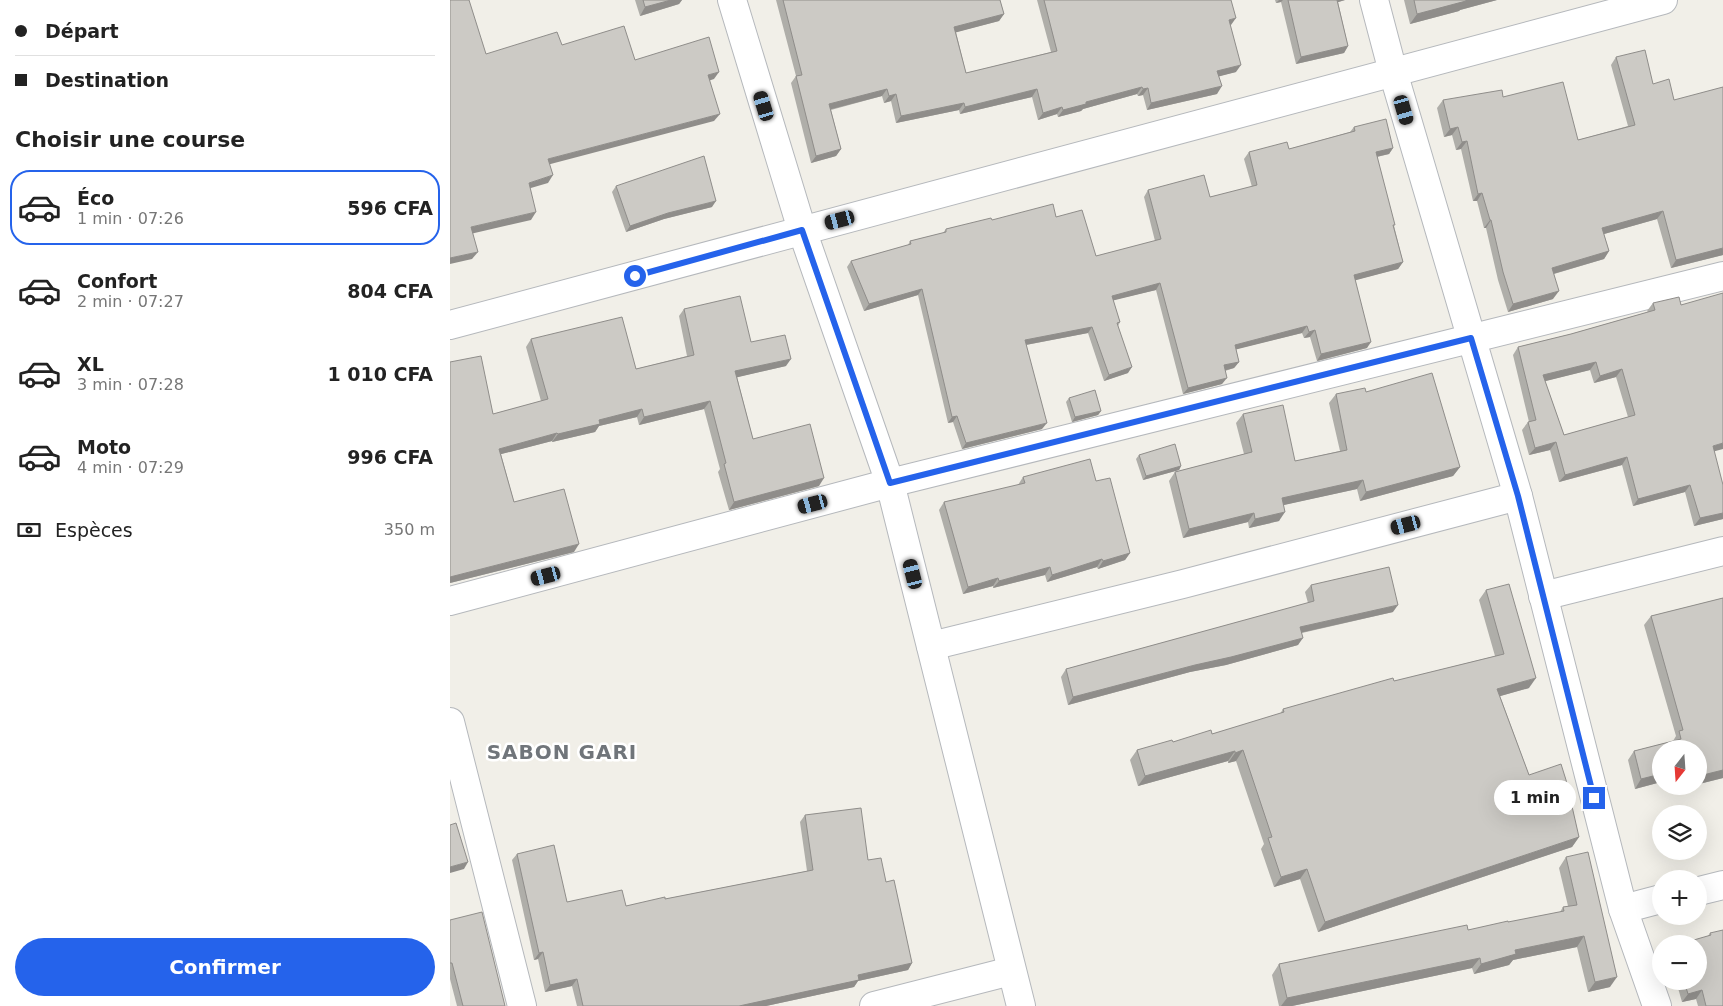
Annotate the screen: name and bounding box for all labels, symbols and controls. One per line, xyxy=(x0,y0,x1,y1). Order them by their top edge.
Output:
text: Départ xyxy=(45,20,119,42)
text: Destination xyxy=(45,69,169,91)
car xyxy=(752,89,775,123)
car xyxy=(1392,94,1415,126)
text: Choisir une course xyxy=(15,127,245,152)
icon: car xyxy=(17,185,62,230)
text: Éco xyxy=(77,187,114,209)
text: 596 CFA xyxy=(347,197,433,219)
text: 1 min · 07:26 xyxy=(77,209,184,228)
car xyxy=(823,209,856,231)
route start xyxy=(624,265,646,287)
icon: car xyxy=(17,268,62,313)
text: Confort xyxy=(77,270,157,292)
text: 804 CFA xyxy=(347,280,433,302)
text: 2 min · 07:27 xyxy=(77,292,184,311)
icon: car xyxy=(17,351,62,396)
text: XL xyxy=(77,353,104,375)
text: 1 010 CFA xyxy=(327,363,433,385)
text: 3 min · 07:28 xyxy=(77,375,184,394)
icon: car xyxy=(17,434,62,479)
text: Moto xyxy=(77,436,131,458)
text: 996 CFA xyxy=(347,446,433,468)
text: 4 min · 07:29 xyxy=(77,458,184,477)
car xyxy=(796,493,829,515)
car xyxy=(1389,514,1422,536)
icon: cash xyxy=(15,516,43,544)
text: Espèces xyxy=(55,519,133,541)
text: 350 m xyxy=(384,520,435,539)
car xyxy=(902,558,923,590)
car xyxy=(529,565,562,587)
district label: SABON GARI xyxy=(487,740,637,764)
north arrow xyxy=(1652,740,1708,795)
map controls xyxy=(1652,740,1707,990)
callout: 1 min xyxy=(1494,780,1576,816)
route end xyxy=(1583,787,1605,809)
text: 1 min xyxy=(1510,788,1560,807)
button: layers xyxy=(1652,805,1707,860)
button: + xyxy=(1652,870,1707,925)
button: − xyxy=(1652,935,1707,990)
button: Confirmer xyxy=(15,938,435,996)

